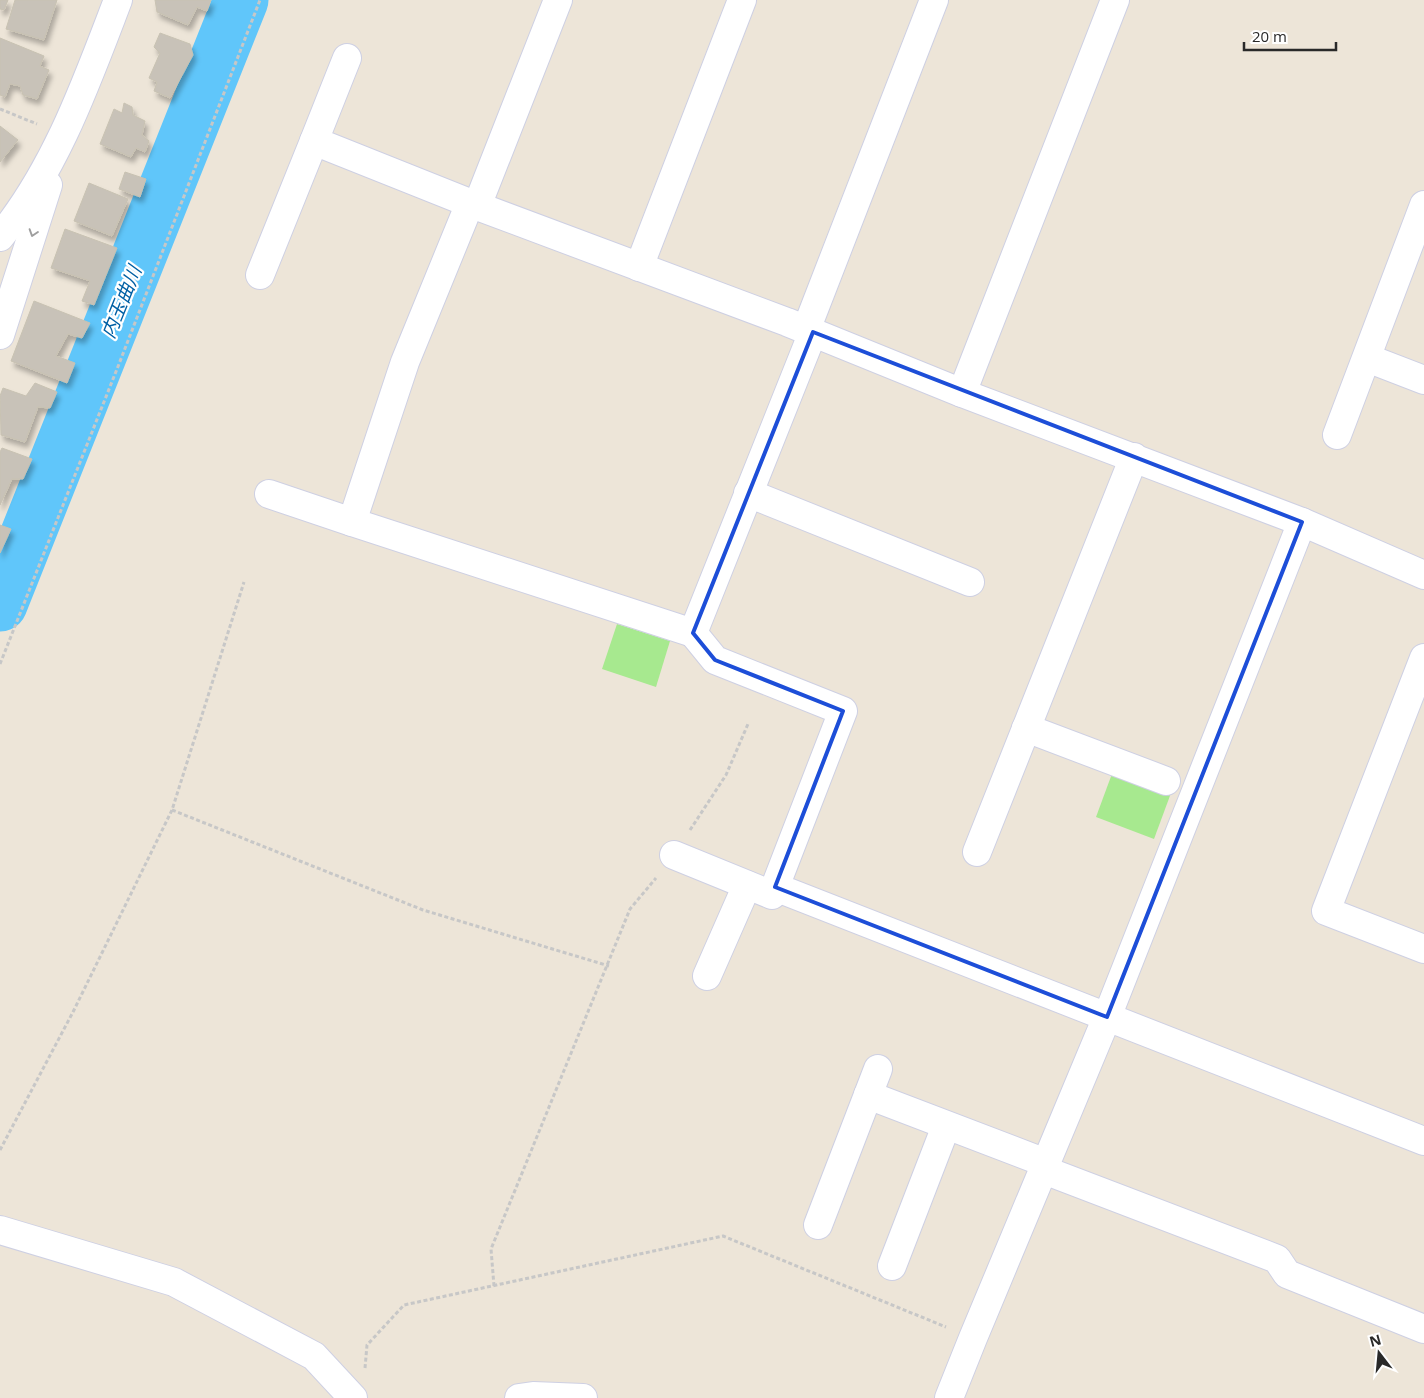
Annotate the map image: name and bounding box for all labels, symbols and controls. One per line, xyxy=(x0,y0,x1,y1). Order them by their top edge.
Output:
scale bar xyxy=(1244,20,1336,52)
text: 20 m xyxy=(1252,26,1287,46)
one-way arrow xyxy=(29,228,39,237)
water label: 内玉曲川 xyxy=(95,260,148,342)
north arrow xyxy=(1354,1328,1404,1378)
text: N xyxy=(1367,1329,1383,1351)

